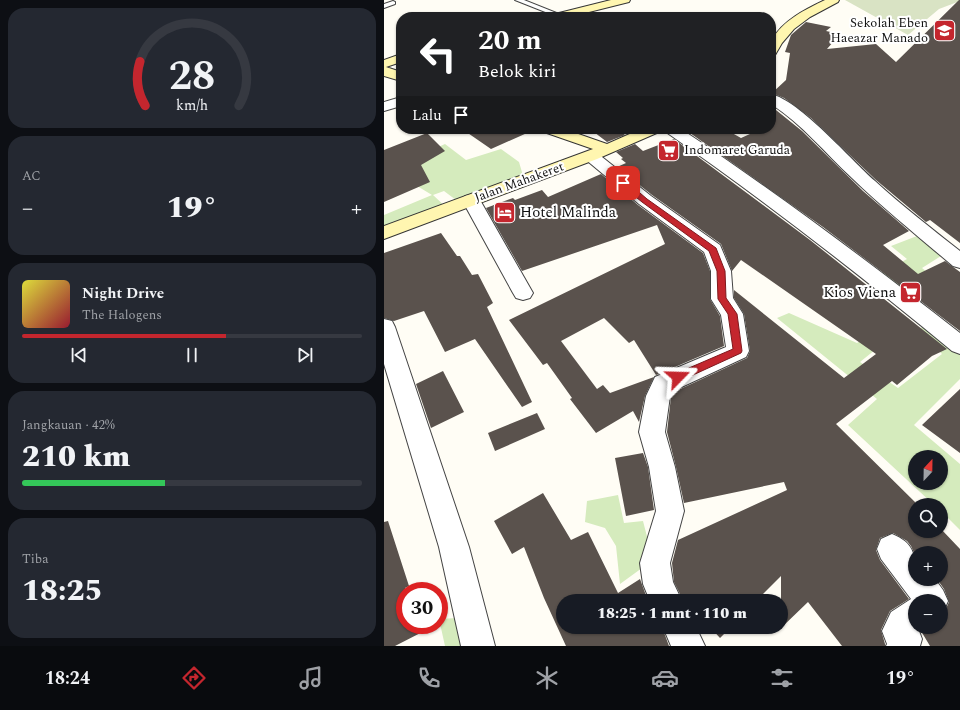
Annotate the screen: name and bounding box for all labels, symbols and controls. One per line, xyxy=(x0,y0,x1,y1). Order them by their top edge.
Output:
place label: Sekolah Eben Haeazar Manado xyxy=(831,13,928,48)
school or university icon: Sekolah Eben Haeazar Manado xyxy=(931,17,957,43)
text: 20 m xyxy=(478,19,542,62)
icon: left xyxy=(412,28,464,80)
text: 28 xyxy=(169,45,215,108)
text: Belok kiri xyxy=(478,58,556,85)
text: km/h xyxy=(176,94,208,116)
text: Lalu xyxy=(412,104,442,127)
icon: arrive xyxy=(450,104,472,126)
supermarket icon: Indomaret Garuda xyxy=(656,137,682,163)
place label: Indomaret Garuda xyxy=(684,140,791,160)
street label: Jalan Mahakeret xyxy=(471,156,567,207)
text: AC xyxy=(22,166,41,186)
pin xyxy=(606,166,640,200)
icon: arrive xyxy=(612,172,634,194)
text: 19° xyxy=(167,185,218,231)
text: − xyxy=(22,192,33,225)
text: + xyxy=(351,192,362,225)
hotel icon: Hotel Malinda xyxy=(491,199,517,225)
place label: Hotel Malinda xyxy=(520,201,617,224)
supermarket icon: Kios Viena xyxy=(898,279,924,305)
place label: Kios Viena xyxy=(823,281,897,304)
text: Night Drive xyxy=(82,282,164,305)
text: The Halogens xyxy=(82,305,162,325)
icon: previous xyxy=(68,344,90,366)
icon: pause xyxy=(181,344,203,366)
icon: next xyxy=(294,344,316,366)
position arrow xyxy=(657,356,699,398)
text: Jangkauan · 42% xyxy=(22,415,115,435)
text: 210 km xyxy=(22,434,130,480)
north arrow xyxy=(908,450,948,490)
map controls xyxy=(908,450,948,634)
button: search xyxy=(908,498,948,538)
button: + xyxy=(908,546,948,586)
text: Tiba xyxy=(22,549,49,569)
text: 18:25 xyxy=(22,568,102,614)
speed limit sign: 30 xyxy=(396,582,448,634)
button: − xyxy=(908,594,948,634)
text: 18:25 · 1 mnt · 110 m xyxy=(597,602,747,625)
icon: directions xyxy=(180,664,208,692)
icon: music xyxy=(297,664,325,692)
icon: phone xyxy=(415,664,443,692)
icon: climate xyxy=(533,664,561,692)
icon: car xyxy=(651,664,679,692)
icon: filters xyxy=(768,664,796,692)
text: 18:24 xyxy=(45,665,90,692)
text: 19° xyxy=(886,665,915,692)

